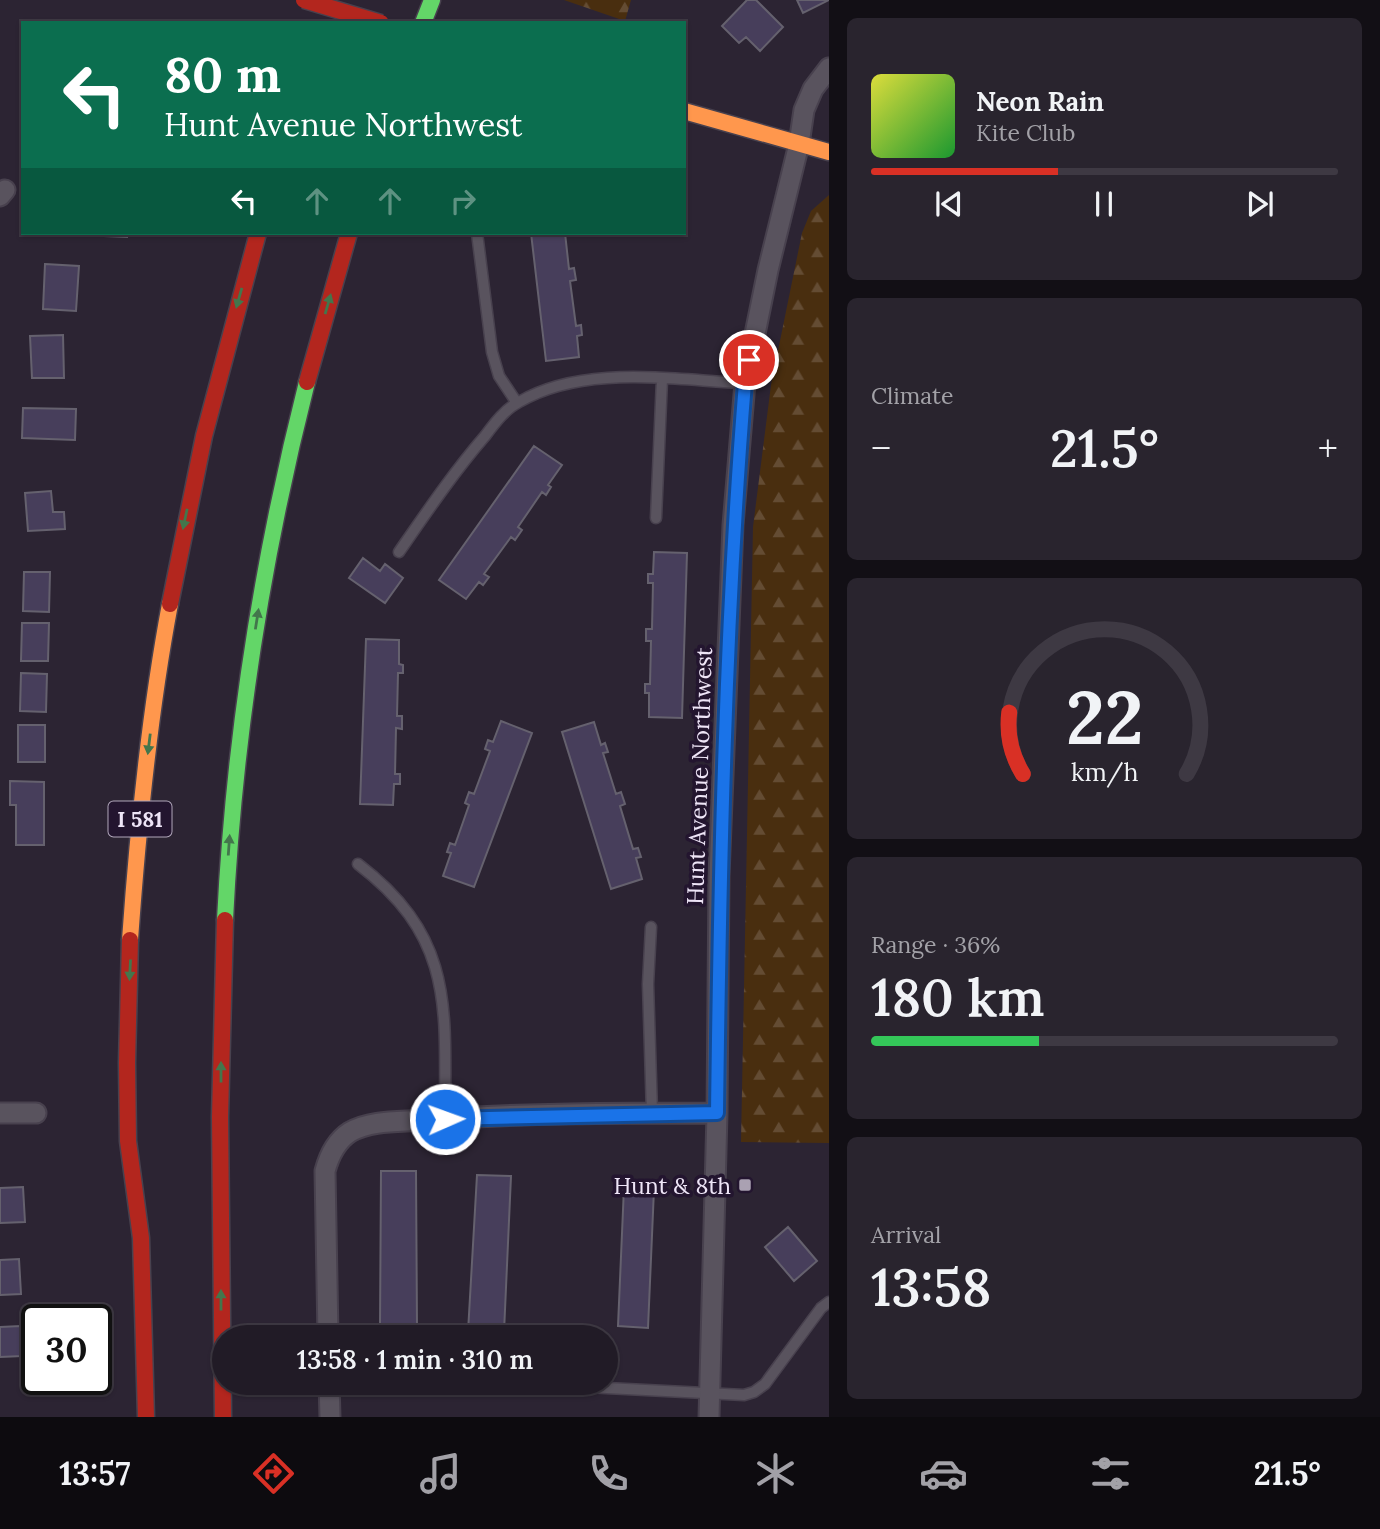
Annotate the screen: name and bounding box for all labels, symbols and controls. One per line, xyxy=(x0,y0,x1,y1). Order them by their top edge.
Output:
text: 80 m xyxy=(164,43,281,105)
icon: left xyxy=(49,49,140,140)
text: Neon Rain xyxy=(976,85,1104,118)
text: Hunt Avenue Northwest xyxy=(164,104,522,145)
text: Kite Club xyxy=(976,118,1075,147)
icon: left xyxy=(225,182,263,220)
icon: ahead xyxy=(298,182,336,220)
icon: ahead xyxy=(371,182,409,220)
icon: right xyxy=(444,182,482,220)
icon: previous xyxy=(930,185,968,223)
icon: pause xyxy=(1085,185,1123,223)
icon: next xyxy=(1241,185,1279,223)
one-way arrow xyxy=(233,288,243,309)
one-way arrow xyxy=(323,294,333,315)
pin xyxy=(719,330,779,390)
icon: arrive xyxy=(730,341,768,379)
text: Climate xyxy=(871,381,953,410)
text: 21.5° xyxy=(1050,415,1159,481)
text: − xyxy=(871,424,891,472)
text: + xyxy=(1318,424,1338,472)
one-way arrow xyxy=(179,508,190,530)
one-way arrow xyxy=(252,608,263,630)
street label: Hunt Avenue Northwest xyxy=(680,647,718,905)
text: 22 xyxy=(1066,672,1143,765)
one-way arrow xyxy=(143,733,154,755)
text: km/h xyxy=(1071,756,1138,788)
road number: I 581 xyxy=(108,802,172,836)
one-way arrow xyxy=(224,834,235,856)
text: Range · 36% xyxy=(871,930,1000,959)
one-way arrow xyxy=(124,960,135,982)
text: 180 km xyxy=(871,964,1045,1030)
one-way arrow xyxy=(215,1061,226,1083)
position arrow xyxy=(408,1082,482,1156)
place label: Hunt & 8th xyxy=(613,1171,731,1200)
marker: Hunt & 8th xyxy=(737,1177,753,1193)
text: Arrival xyxy=(871,1220,941,1249)
text: 13:58 xyxy=(871,1254,991,1320)
one-way arrow xyxy=(215,1289,227,1311)
speed limit sign: 30 xyxy=(21,1304,112,1395)
text: 13:58 · 1 min · 310 m xyxy=(297,1343,533,1376)
icon: directions xyxy=(249,1449,298,1498)
icon: music xyxy=(416,1449,465,1498)
icon: phone xyxy=(584,1449,633,1498)
icon: climate xyxy=(751,1449,800,1498)
icon: car xyxy=(919,1449,968,1498)
icon: filters xyxy=(1086,1449,1135,1498)
text: 13:57 xyxy=(59,1453,130,1494)
text: 21.5° xyxy=(1254,1453,1321,1494)

